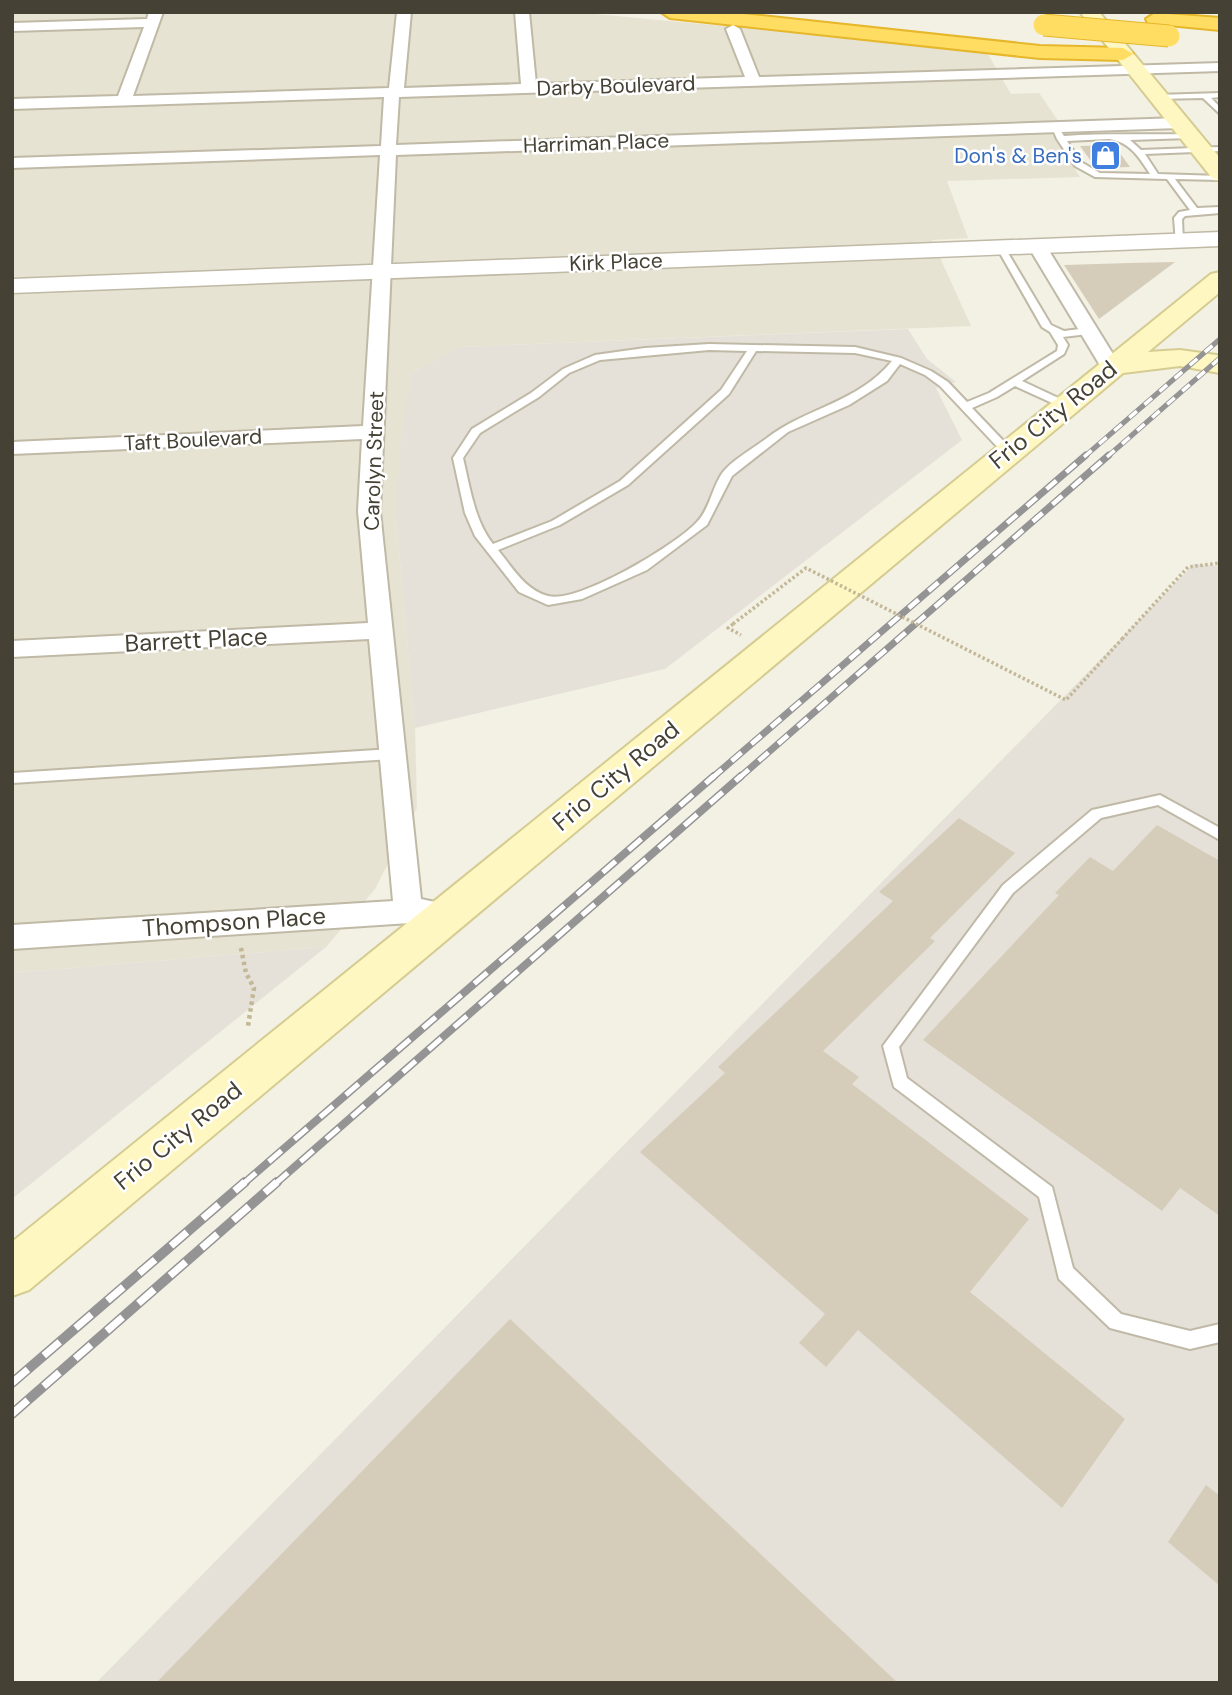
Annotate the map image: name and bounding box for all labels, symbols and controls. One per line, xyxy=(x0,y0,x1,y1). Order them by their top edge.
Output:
street label: Darby Boulevard xyxy=(536,69,696,103)
street label: Harriman Place xyxy=(522,126,670,160)
shop icon: Don's & Ben's xyxy=(1088,139,1122,173)
place label: Don's & Ben's xyxy=(954,142,1082,170)
street label: Kirk Place xyxy=(569,246,663,278)
street label: Frio City Road xyxy=(982,353,1123,476)
street label: Carolyn Street xyxy=(358,391,390,531)
street label: Taft Boulevard xyxy=(123,422,263,458)
street label: Barrett Place xyxy=(124,620,268,659)
street label: Frio City Road xyxy=(546,714,685,838)
street label: Thompson Place xyxy=(141,900,327,943)
street label: Frio City Road xyxy=(107,1074,248,1197)

